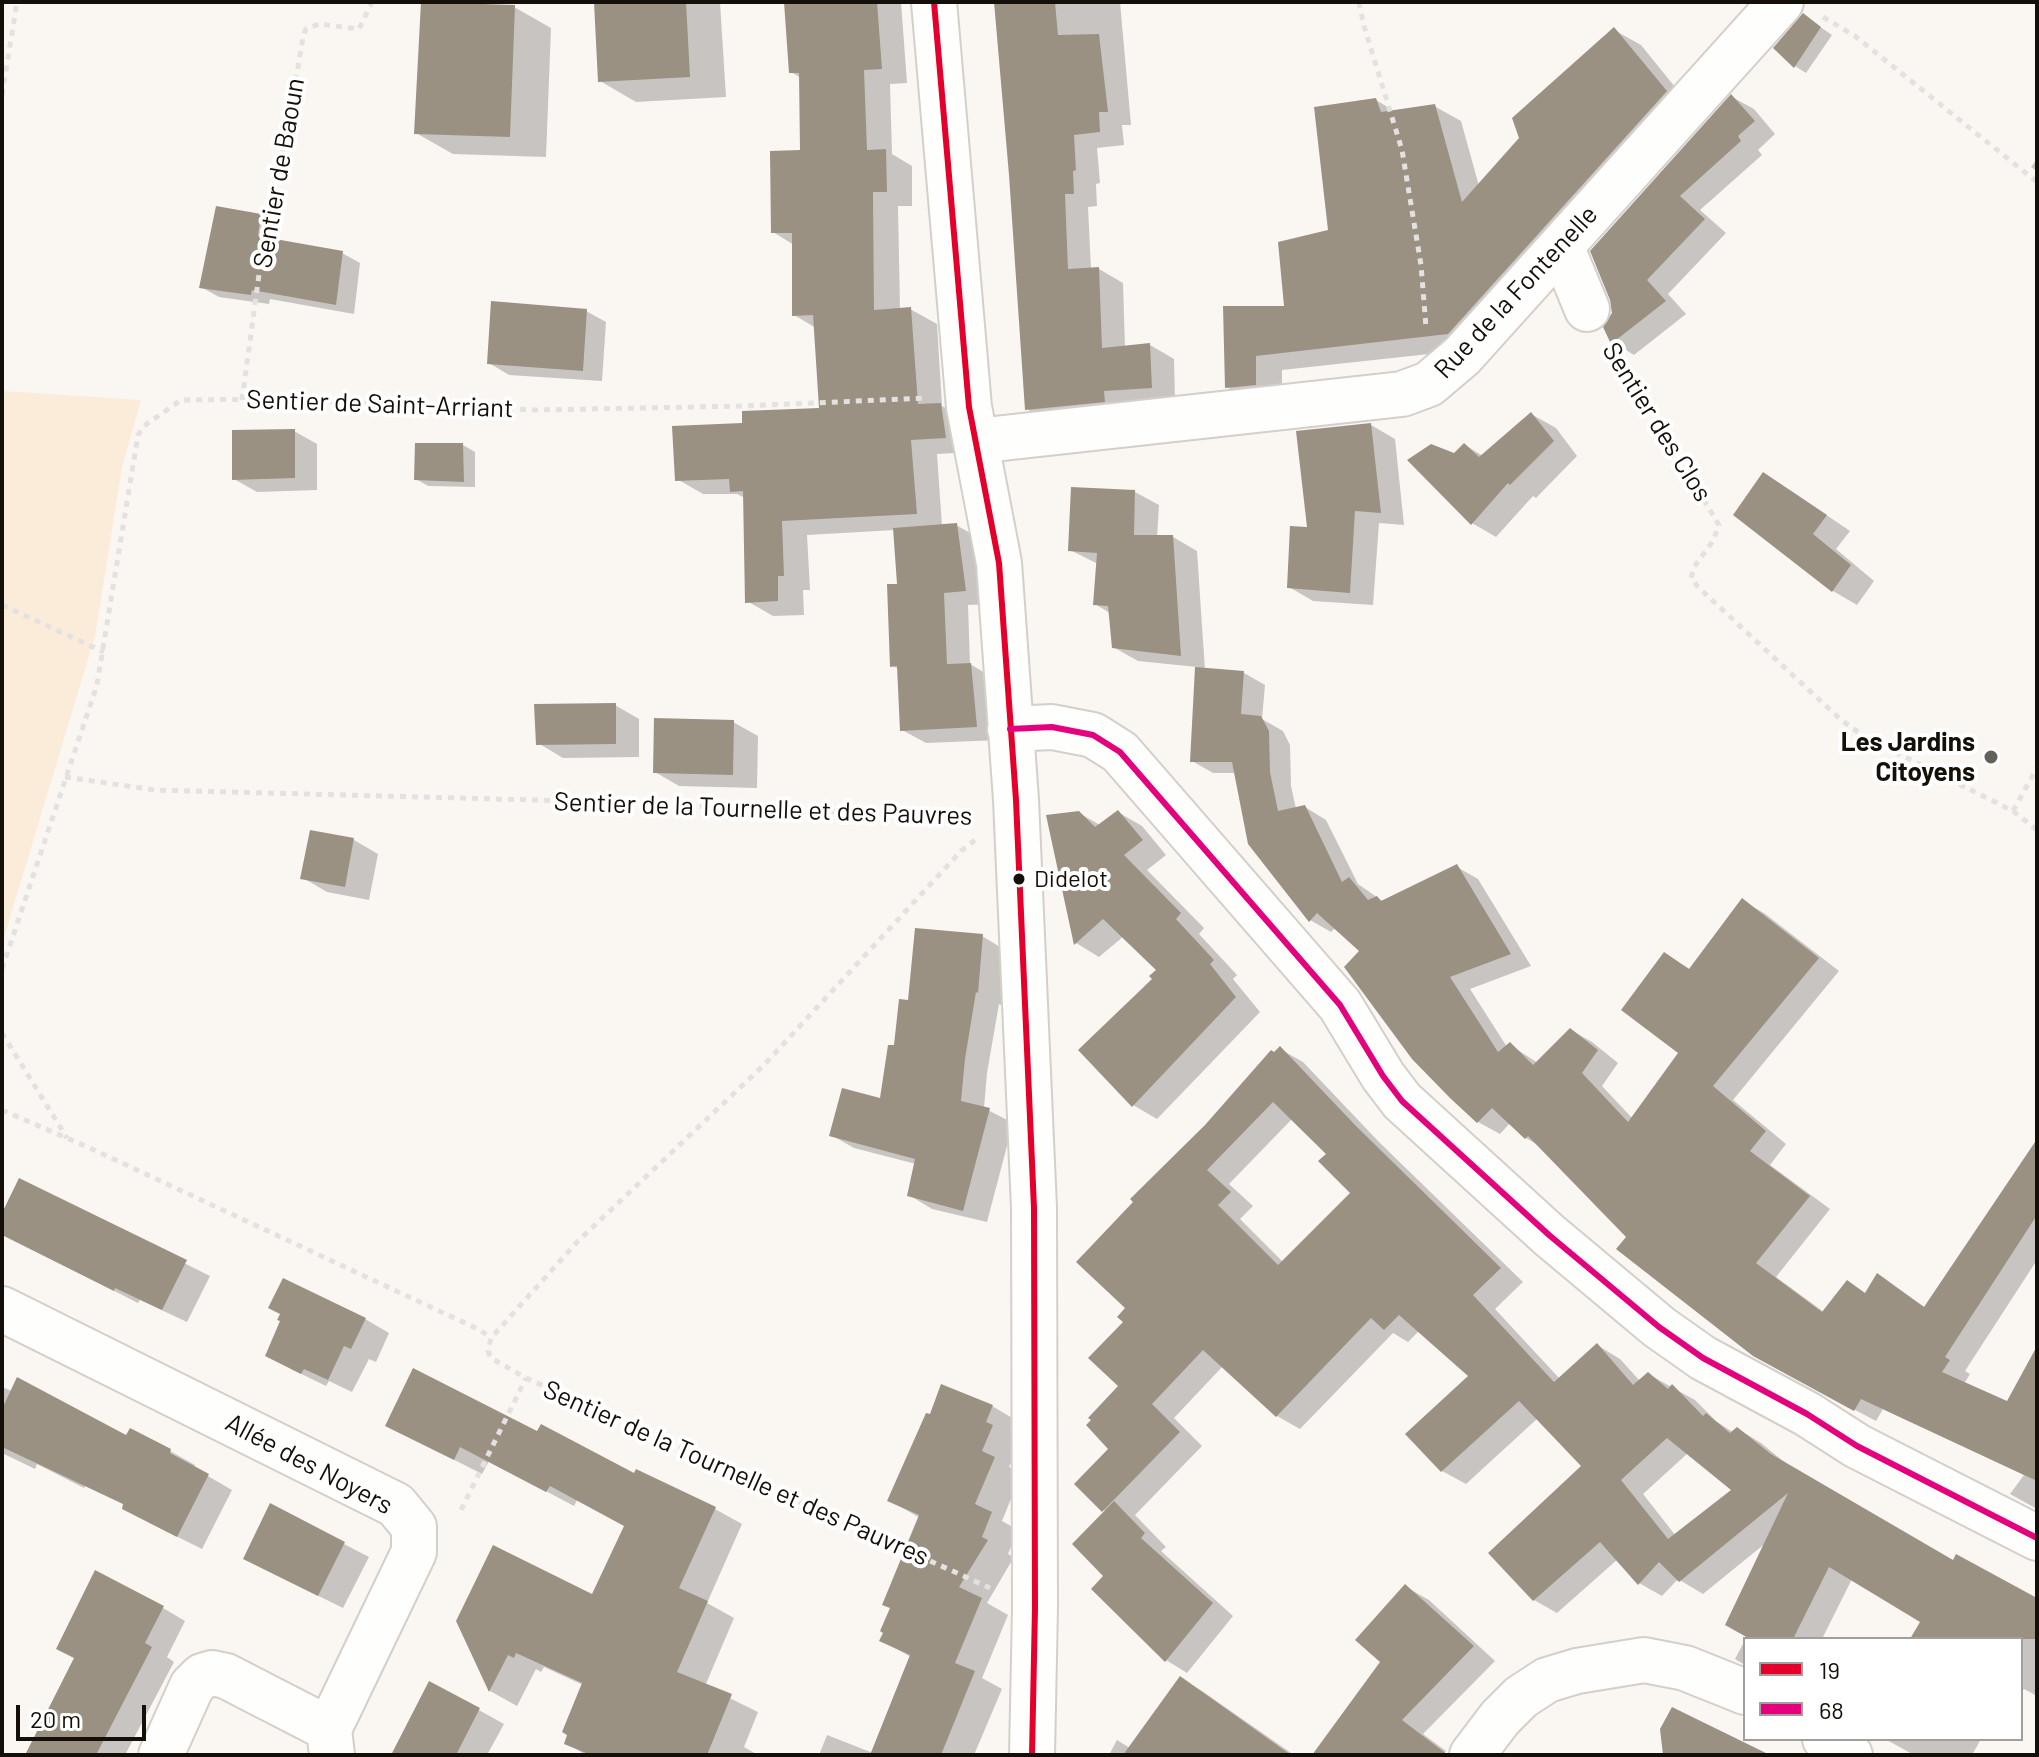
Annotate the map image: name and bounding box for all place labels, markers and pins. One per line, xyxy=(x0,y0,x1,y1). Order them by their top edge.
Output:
place label: Les Jardins Citoyens xyxy=(1841,726,1975,788)
marker: Les Jardins Citoyens xyxy=(1982,748,2000,766)
place label: Didelot xyxy=(1034,865,1108,893)
marker: Didelot xyxy=(1011,871,1027,887)

